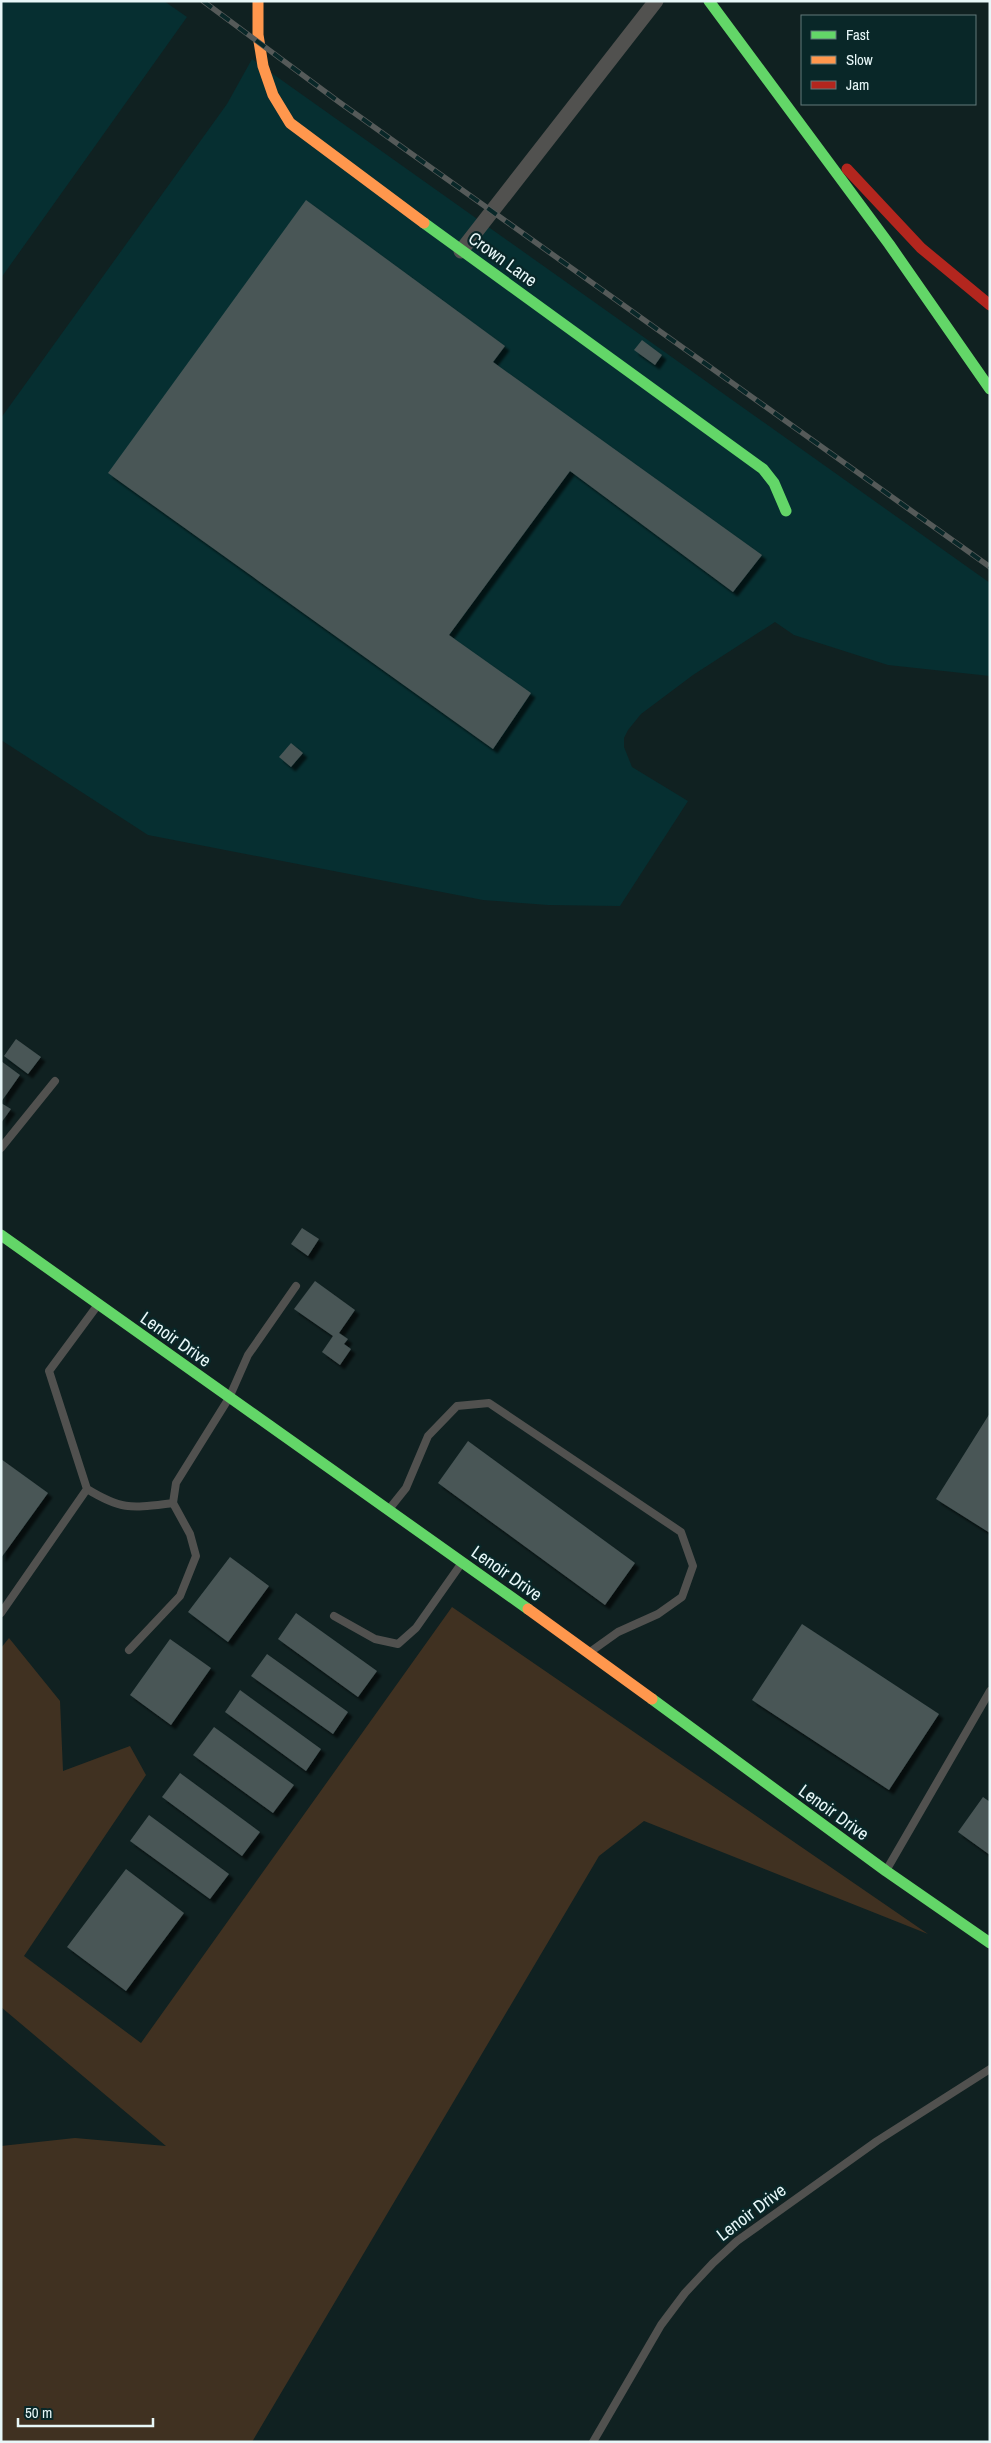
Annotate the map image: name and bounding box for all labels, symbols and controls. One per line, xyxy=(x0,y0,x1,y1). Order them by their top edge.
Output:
legend xyxy=(801,15,976,105)
text: Fast xyxy=(846,24,870,45)
text: Slow xyxy=(846,49,873,70)
text: Jam xyxy=(846,74,869,95)
street label: Crown Lane xyxy=(463,225,543,293)
street label: Lenoir Drive xyxy=(136,1305,216,1373)
street label: Lenoir Drive xyxy=(467,1539,547,1607)
street label: Lenoir Drive xyxy=(794,1778,874,1846)
street label: Lenoir Drive xyxy=(711,2178,791,2246)
scale bar xyxy=(18,2396,152,2428)
text: 50 m xyxy=(25,2402,52,2423)

